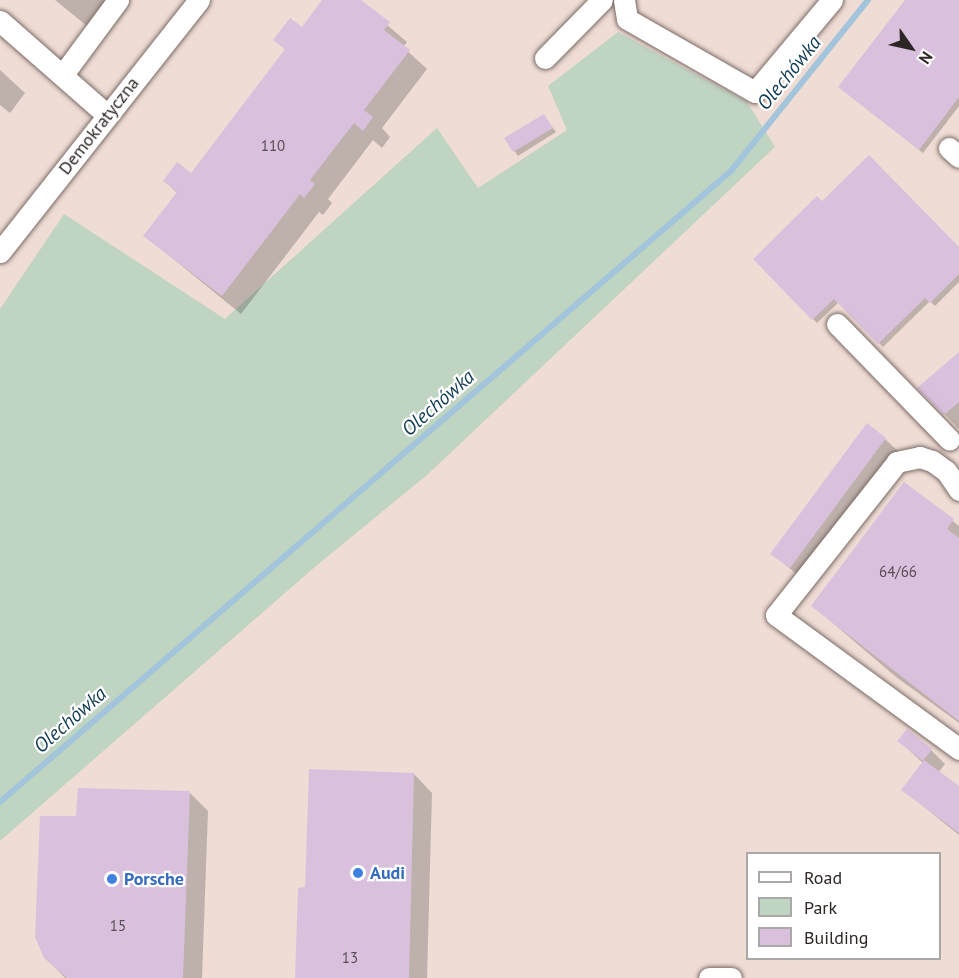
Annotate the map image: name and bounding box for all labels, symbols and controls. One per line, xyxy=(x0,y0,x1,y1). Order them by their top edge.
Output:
north arrow xyxy=(881,18,941,78)
water label: Olechówka xyxy=(752,31,826,115)
text: N xyxy=(915,48,937,68)
street label: Demokratyczna xyxy=(54,73,144,179)
house number: 110 xyxy=(261,137,285,155)
water label: Olechówka xyxy=(397,365,479,441)
house number: 64/66 xyxy=(879,563,917,581)
water label: Olechówka xyxy=(29,682,111,758)
legend xyxy=(746,852,941,960)
place label: Audi xyxy=(370,862,405,884)
marker: Audi xyxy=(351,866,365,880)
text: Road xyxy=(804,866,842,889)
place label: Porsche xyxy=(124,868,184,890)
marker: Porsche xyxy=(105,872,119,886)
text: Park xyxy=(804,896,837,919)
house number: 15 xyxy=(110,917,126,935)
text: Building xyxy=(804,926,868,949)
house number: 13 xyxy=(342,949,358,967)

